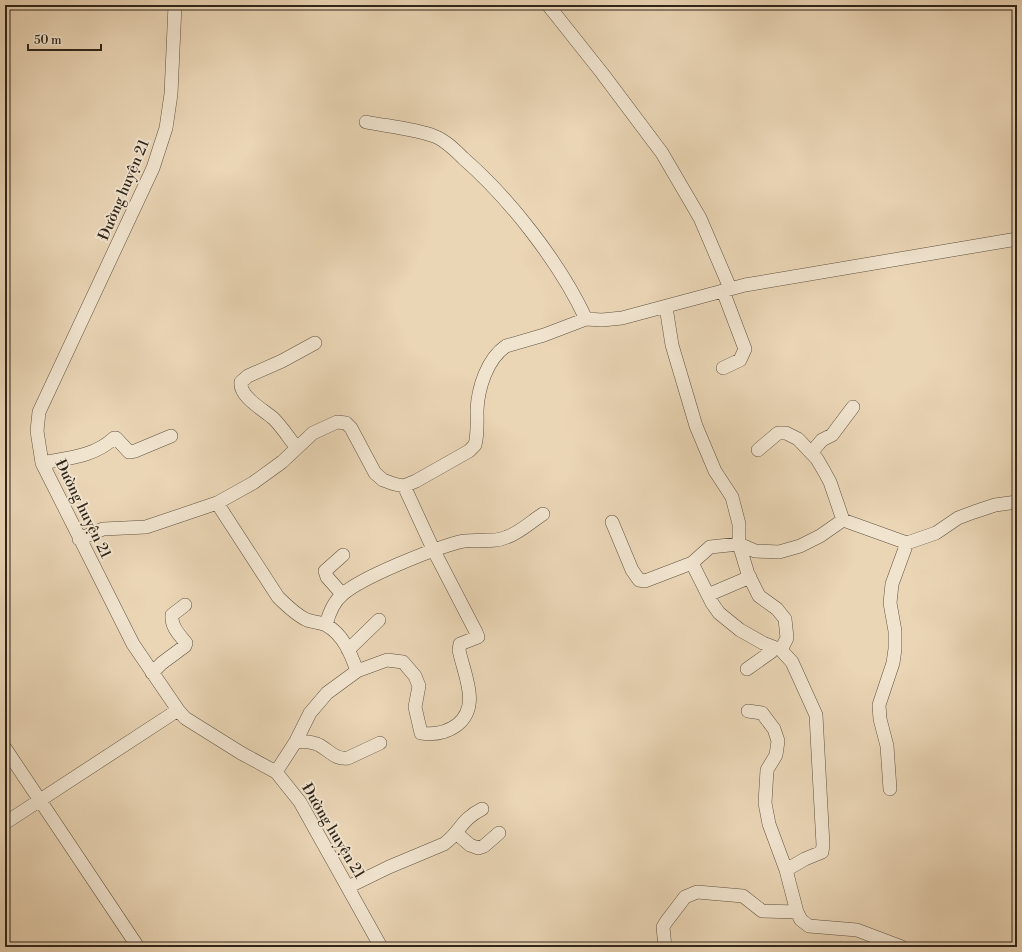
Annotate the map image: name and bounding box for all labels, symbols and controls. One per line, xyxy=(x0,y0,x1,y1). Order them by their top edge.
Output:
scale bar xyxy=(28,26,101,52)
text: 50 m xyxy=(34,33,62,48)
street label: Đường huyện 21 xyxy=(94,136,154,243)
street label: Đường huyện 21 xyxy=(51,456,115,562)
street label: Đường huyện 21 xyxy=(297,780,369,883)

